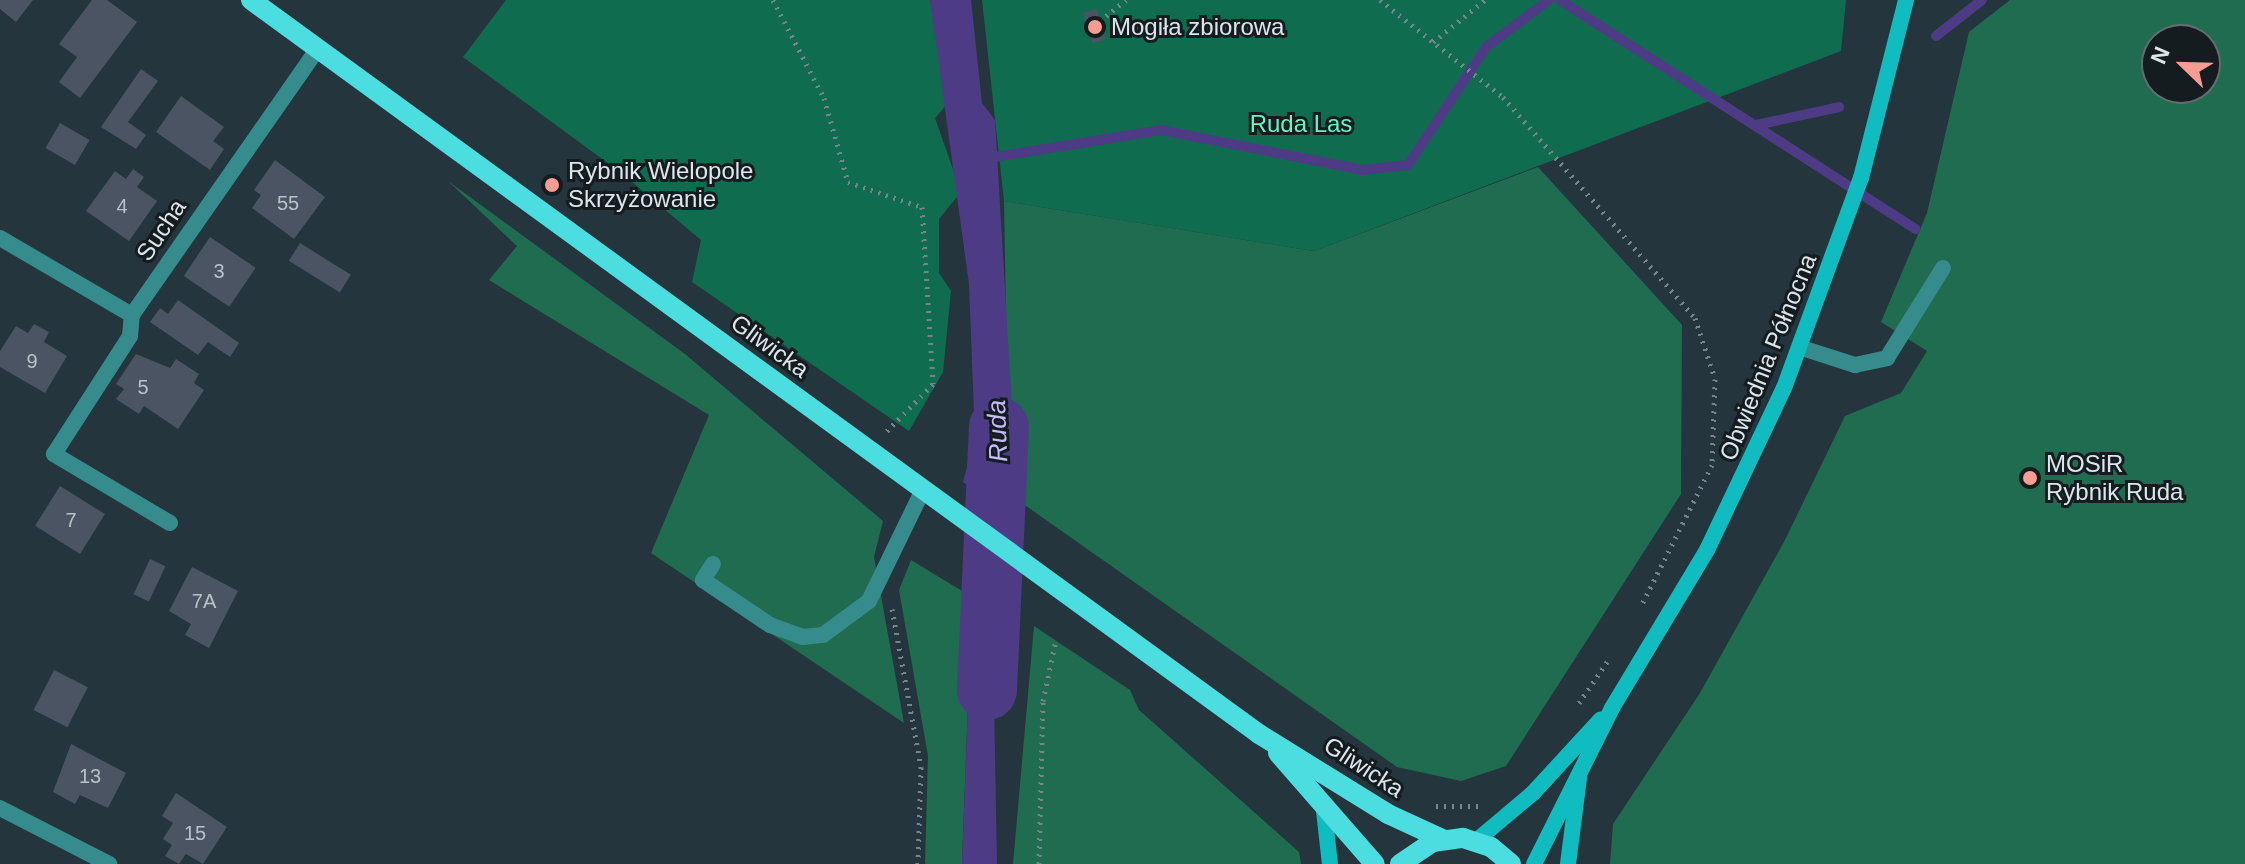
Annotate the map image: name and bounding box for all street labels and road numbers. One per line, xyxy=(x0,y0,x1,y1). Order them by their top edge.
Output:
street label: Sucha xyxy=(130,194,192,266)
street label: Obwiednia Północna xyxy=(1713,250,1823,464)
street label: Gliwicka xyxy=(725,308,815,384)
street label: Gliwicka xyxy=(1319,731,1409,803)

